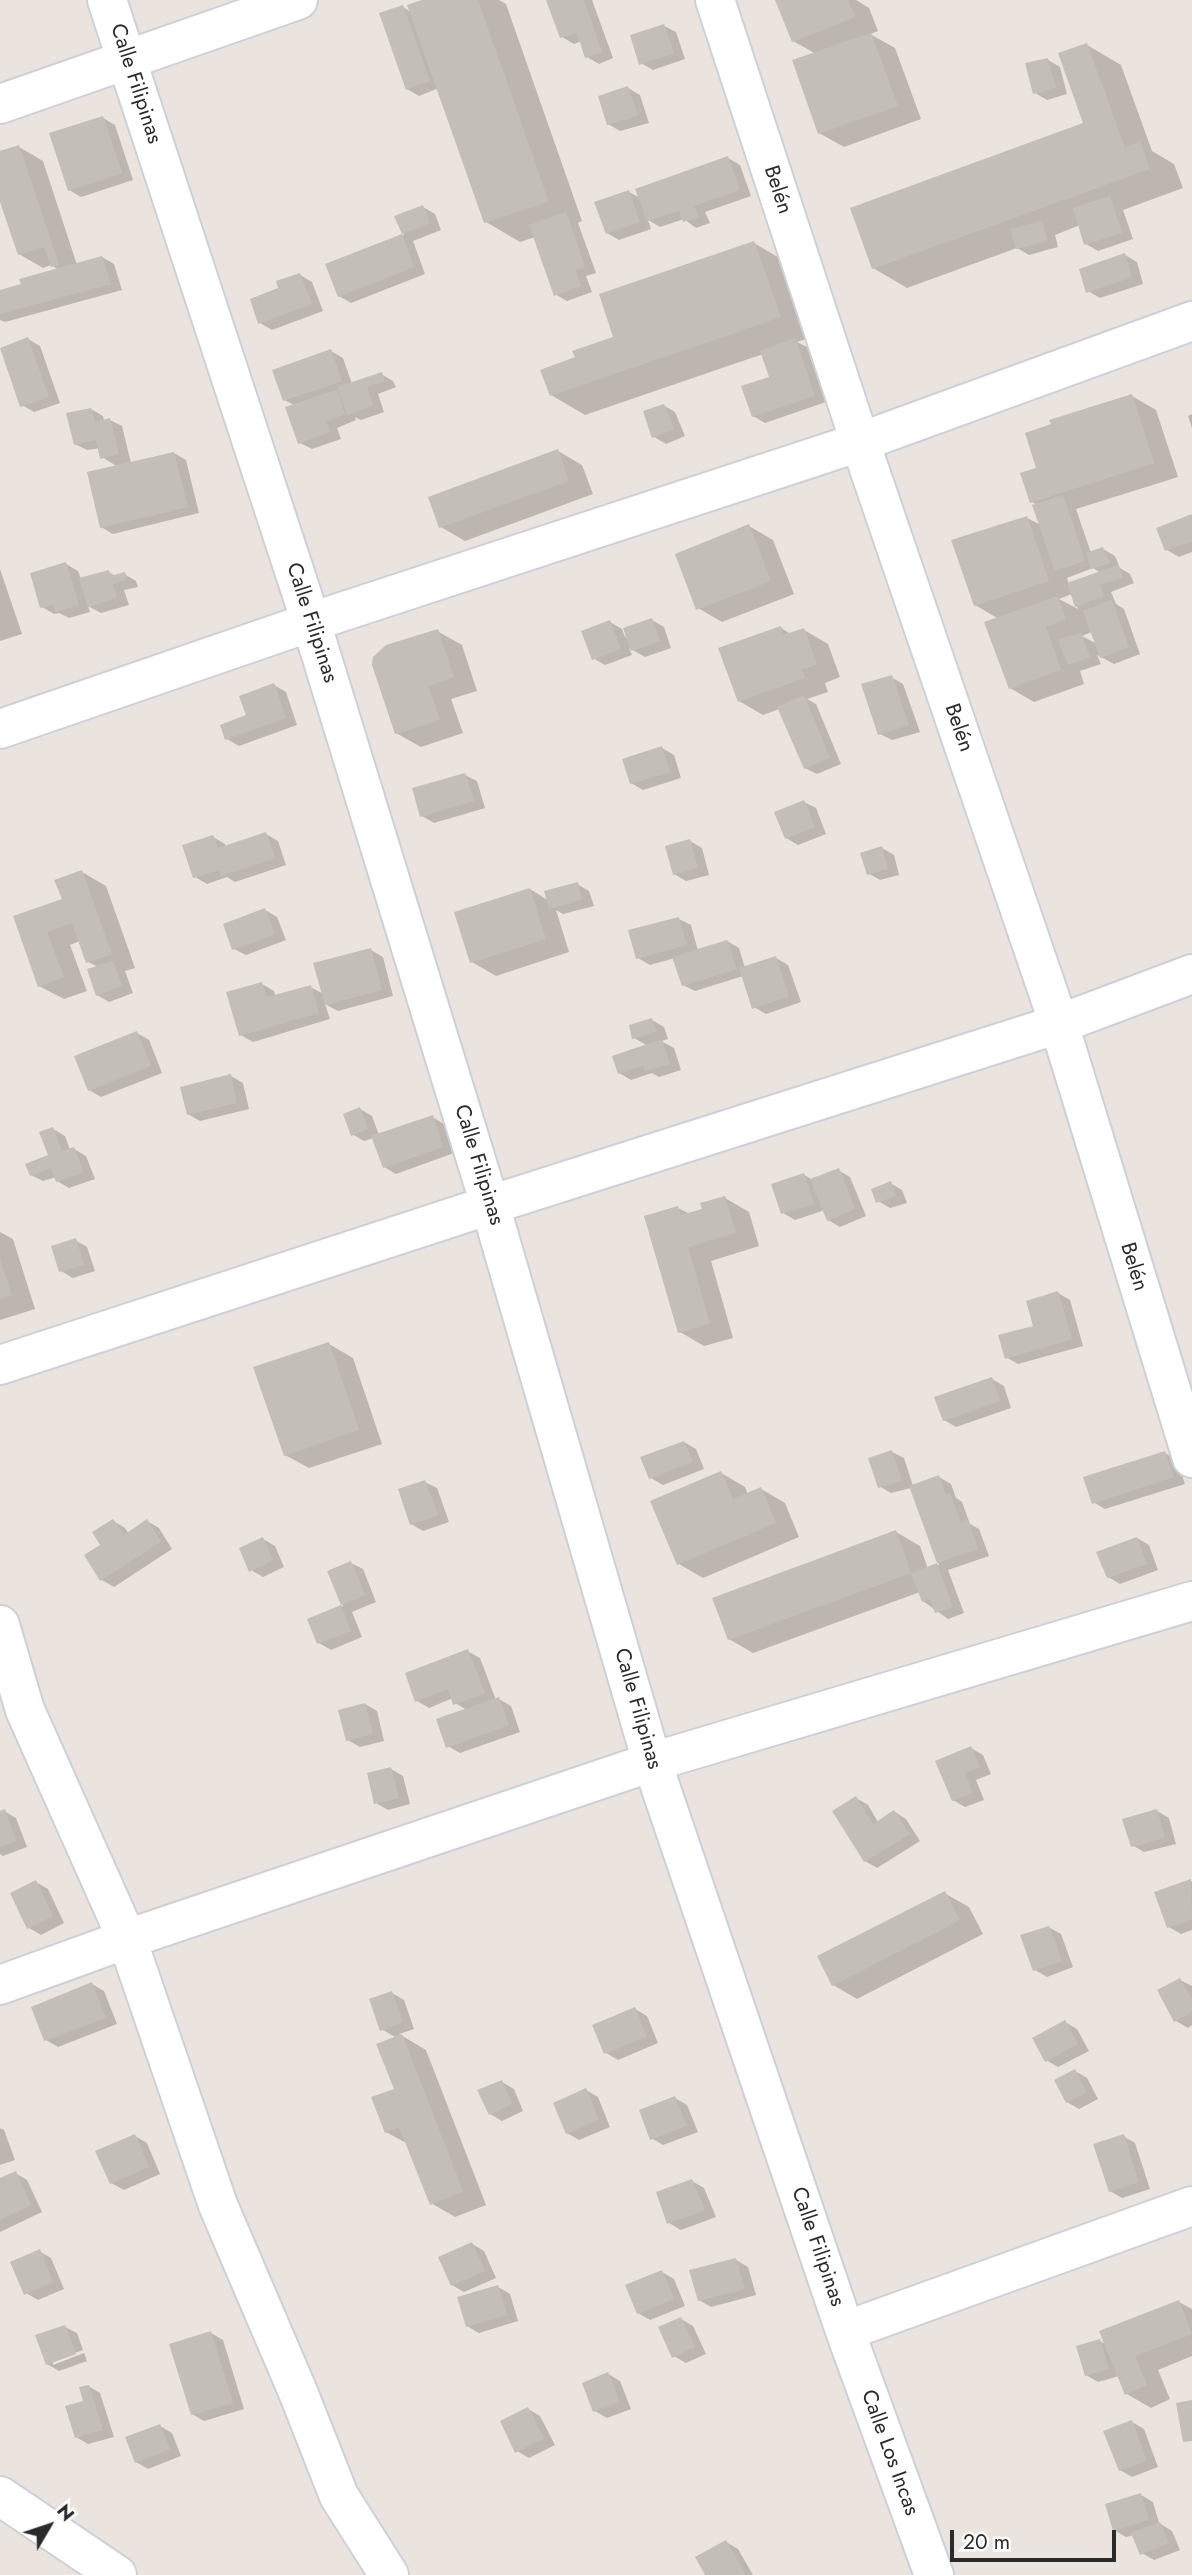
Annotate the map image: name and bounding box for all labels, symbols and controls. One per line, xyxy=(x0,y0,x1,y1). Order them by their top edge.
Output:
street label: Calle Filipinas xyxy=(104,21,166,147)
street label: Belén xyxy=(757,163,797,217)
street label: Calle Filipinas xyxy=(280,560,342,686)
street label: Belén xyxy=(938,701,978,755)
street label: Calle Filipinas xyxy=(448,1102,508,1228)
street label: Belén xyxy=(1114,1240,1152,1294)
street label: Calle Filipinas xyxy=(608,1646,666,1772)
street label: Calle Filipinas xyxy=(785,2184,849,2310)
street label: Calle Los Incas xyxy=(855,2387,923,2519)
north arrow xyxy=(14,2491,84,2561)
text: N xyxy=(50,2498,81,2527)
scale bar xyxy=(954,2516,1120,2560)
text: 20 m xyxy=(963,2527,1010,2557)

